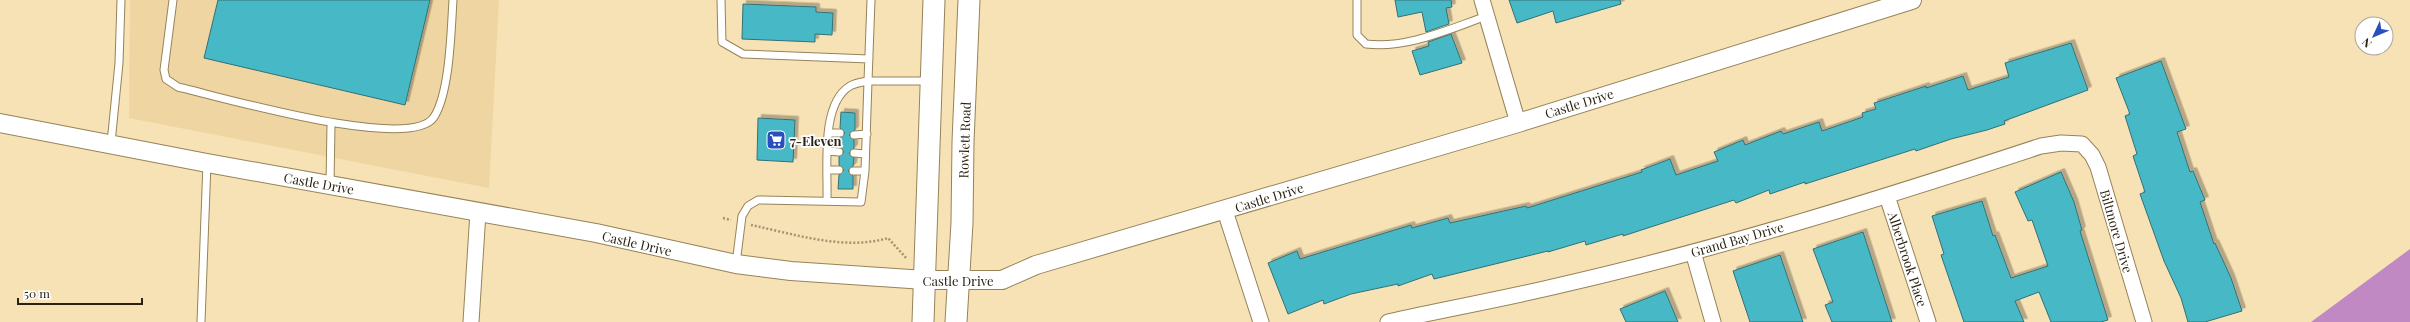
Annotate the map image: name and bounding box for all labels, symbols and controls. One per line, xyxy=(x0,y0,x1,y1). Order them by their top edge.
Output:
north arrow xyxy=(2354,16,2394,56)
text: N xyxy=(2358,35,2375,51)
street label: Castle Drive xyxy=(1543,84,1616,122)
street label: Rowlett Road xyxy=(954,101,974,179)
supermarket icon: 7-Eleven xyxy=(765,129,787,151)
place label: 7-Eleven xyxy=(790,132,841,149)
street label: Castle Drive xyxy=(283,168,356,198)
street label: Castle Drive xyxy=(1233,178,1306,216)
street label: Biltmore Drive xyxy=(2097,187,2137,275)
street label: Alberbrook Place xyxy=(1884,208,1932,309)
street label: Grand Bay Drive xyxy=(1689,218,1786,260)
street label: Castle Drive xyxy=(600,227,674,259)
street label: Castle Drive xyxy=(922,272,994,289)
scale bar xyxy=(18,280,142,306)
text: 50 m xyxy=(24,285,50,301)

